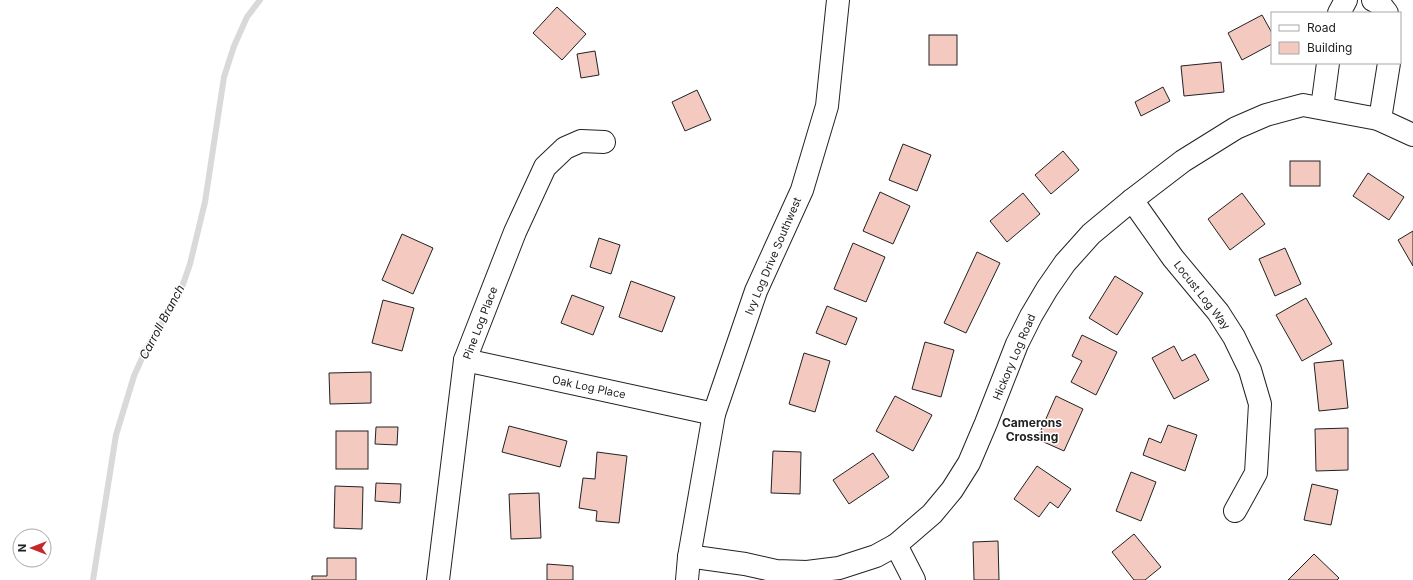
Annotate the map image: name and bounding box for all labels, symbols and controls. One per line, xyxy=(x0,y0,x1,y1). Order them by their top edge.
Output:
legend xyxy=(1271,12,1401,64)
text: Road xyxy=(1307,20,1336,35)
text: Building xyxy=(1307,40,1352,55)
street label: Ivy Log Drive Southwest xyxy=(742,195,804,317)
street label: Locust Log Way xyxy=(1171,258,1233,332)
water label: Carroll Branch xyxy=(136,282,187,362)
street label: Pine Log Place xyxy=(460,285,500,361)
street label: Hickory Log Road xyxy=(990,312,1038,402)
street label: Oak Log Place xyxy=(551,372,627,402)
district label: Camerons Crossing xyxy=(1002,415,1062,444)
north arrow xyxy=(12,528,52,568)
text: N xyxy=(15,544,29,552)

